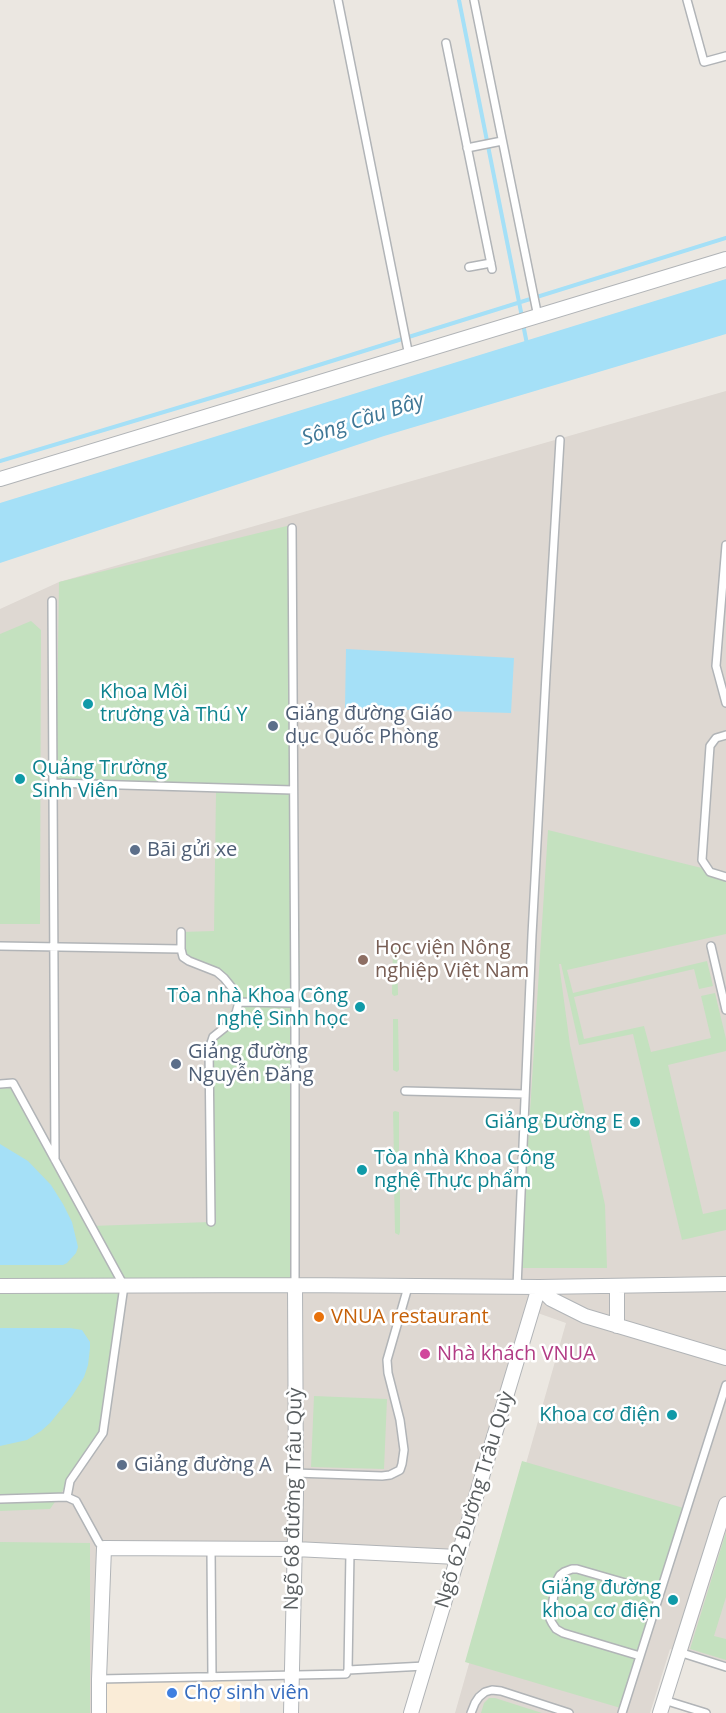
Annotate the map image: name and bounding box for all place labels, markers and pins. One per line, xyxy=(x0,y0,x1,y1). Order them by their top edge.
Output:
place label: Khoa Môi trường và Thú Y xyxy=(100,680,247,727)
marker: Khoa Môi trường và Thú Y xyxy=(81,697,95,711)
place label: Giảng đường Giáo dục Quốc Phòng xyxy=(285,702,453,749)
marker: Giảng đường Giáo dục Quốc Phòng xyxy=(266,719,280,733)
place label: Quảng Trường Sinh Viên xyxy=(32,756,167,803)
marker: Quảng Trường Sinh Viên xyxy=(13,772,27,786)
place label: Bãi gửi xe xyxy=(147,838,237,862)
marker: Bãi gửi xe xyxy=(128,843,142,857)
place label: Học viện Nông nghiệp Việt Nam xyxy=(375,936,529,983)
marker: Học viện Nông nghiệp Việt Nam xyxy=(356,953,370,967)
place label: Tòa nhà Khoa Công nghệ Sinh học xyxy=(167,984,348,1031)
marker: Tòa nhà Khoa Công nghệ Sinh học xyxy=(353,1000,367,1014)
place label: Giảng đường Nguyễn Đăng xyxy=(188,1040,314,1087)
marker: Giảng đường Nguyễn Đăng xyxy=(169,1057,183,1071)
place label: Giảng Đường E xyxy=(485,1110,623,1134)
marker: Giảng Đường E xyxy=(628,1115,642,1129)
place label: Tòa nhà Khoa Công nghệ Thực phẩm xyxy=(374,1146,555,1193)
marker: Tòa nhà Khoa Công nghệ Thực phẩm xyxy=(355,1163,369,1177)
place label: VNUA restaurant xyxy=(331,1305,489,1329)
marker: VNUA restaurant xyxy=(312,1310,326,1324)
place label: Nhà khách VNUA xyxy=(437,1342,596,1366)
marker: Nhà khách VNUA xyxy=(418,1347,432,1361)
place label: Khoa cơ điện xyxy=(539,1403,660,1427)
marker: Khoa cơ điện xyxy=(665,1408,679,1422)
place label: Giảng đường A xyxy=(134,1453,272,1477)
marker: Giảng đường A xyxy=(115,1458,129,1472)
place label: Giảng đường khoa cơ điện xyxy=(541,1576,661,1623)
marker: Giảng đường khoa cơ điện xyxy=(666,1593,680,1607)
place label: Chợ sinh viên xyxy=(184,1681,309,1705)
marker: Chợ sinh viên xyxy=(165,1686,179,1700)

